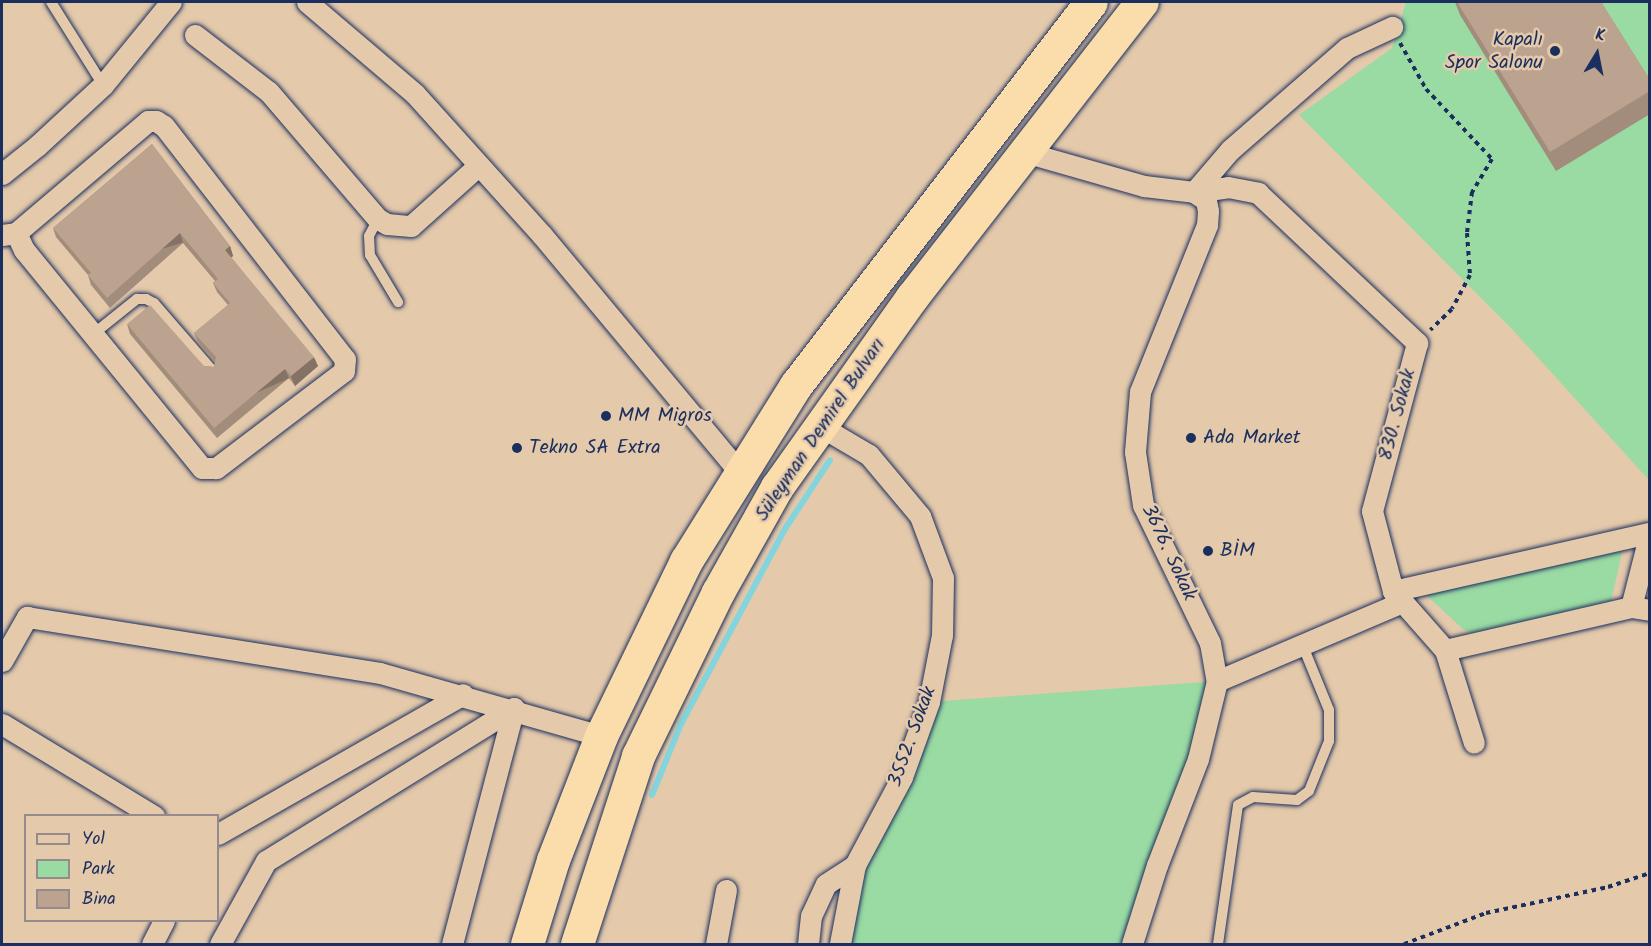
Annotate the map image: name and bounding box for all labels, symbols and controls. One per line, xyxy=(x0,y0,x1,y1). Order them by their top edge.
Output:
text: K xyxy=(1593,23,1607,49)
north arrow xyxy=(1567,24,1627,84)
place label: Kapalı Spor Salonu xyxy=(1445,28,1543,75)
marker: Kapalı Spor Salonu xyxy=(1548,44,1562,58)
street label: Süleyman Demirel Bulvarı xyxy=(751,334,891,526)
street label: 830. Sokak xyxy=(1374,366,1422,464)
place label: MM Migros xyxy=(618,404,712,428)
marker: MM Migros xyxy=(599,409,613,423)
place label: Ada Market xyxy=(1203,426,1300,450)
marker: Ada Market xyxy=(1184,431,1198,445)
place label: Tekno SA Extra xyxy=(529,436,661,460)
marker: Tekno SA Extra xyxy=(510,441,524,455)
street label: 3676. Sokak xyxy=(1135,501,1201,605)
place label: BİM xyxy=(1220,539,1255,563)
marker: BİM xyxy=(1201,544,1215,558)
street label: 3552. Sokak xyxy=(884,684,942,790)
legend xyxy=(24,814,219,922)
text: Yol xyxy=(82,825,105,854)
text: Park xyxy=(82,855,115,884)
text: Bina xyxy=(82,885,116,914)

